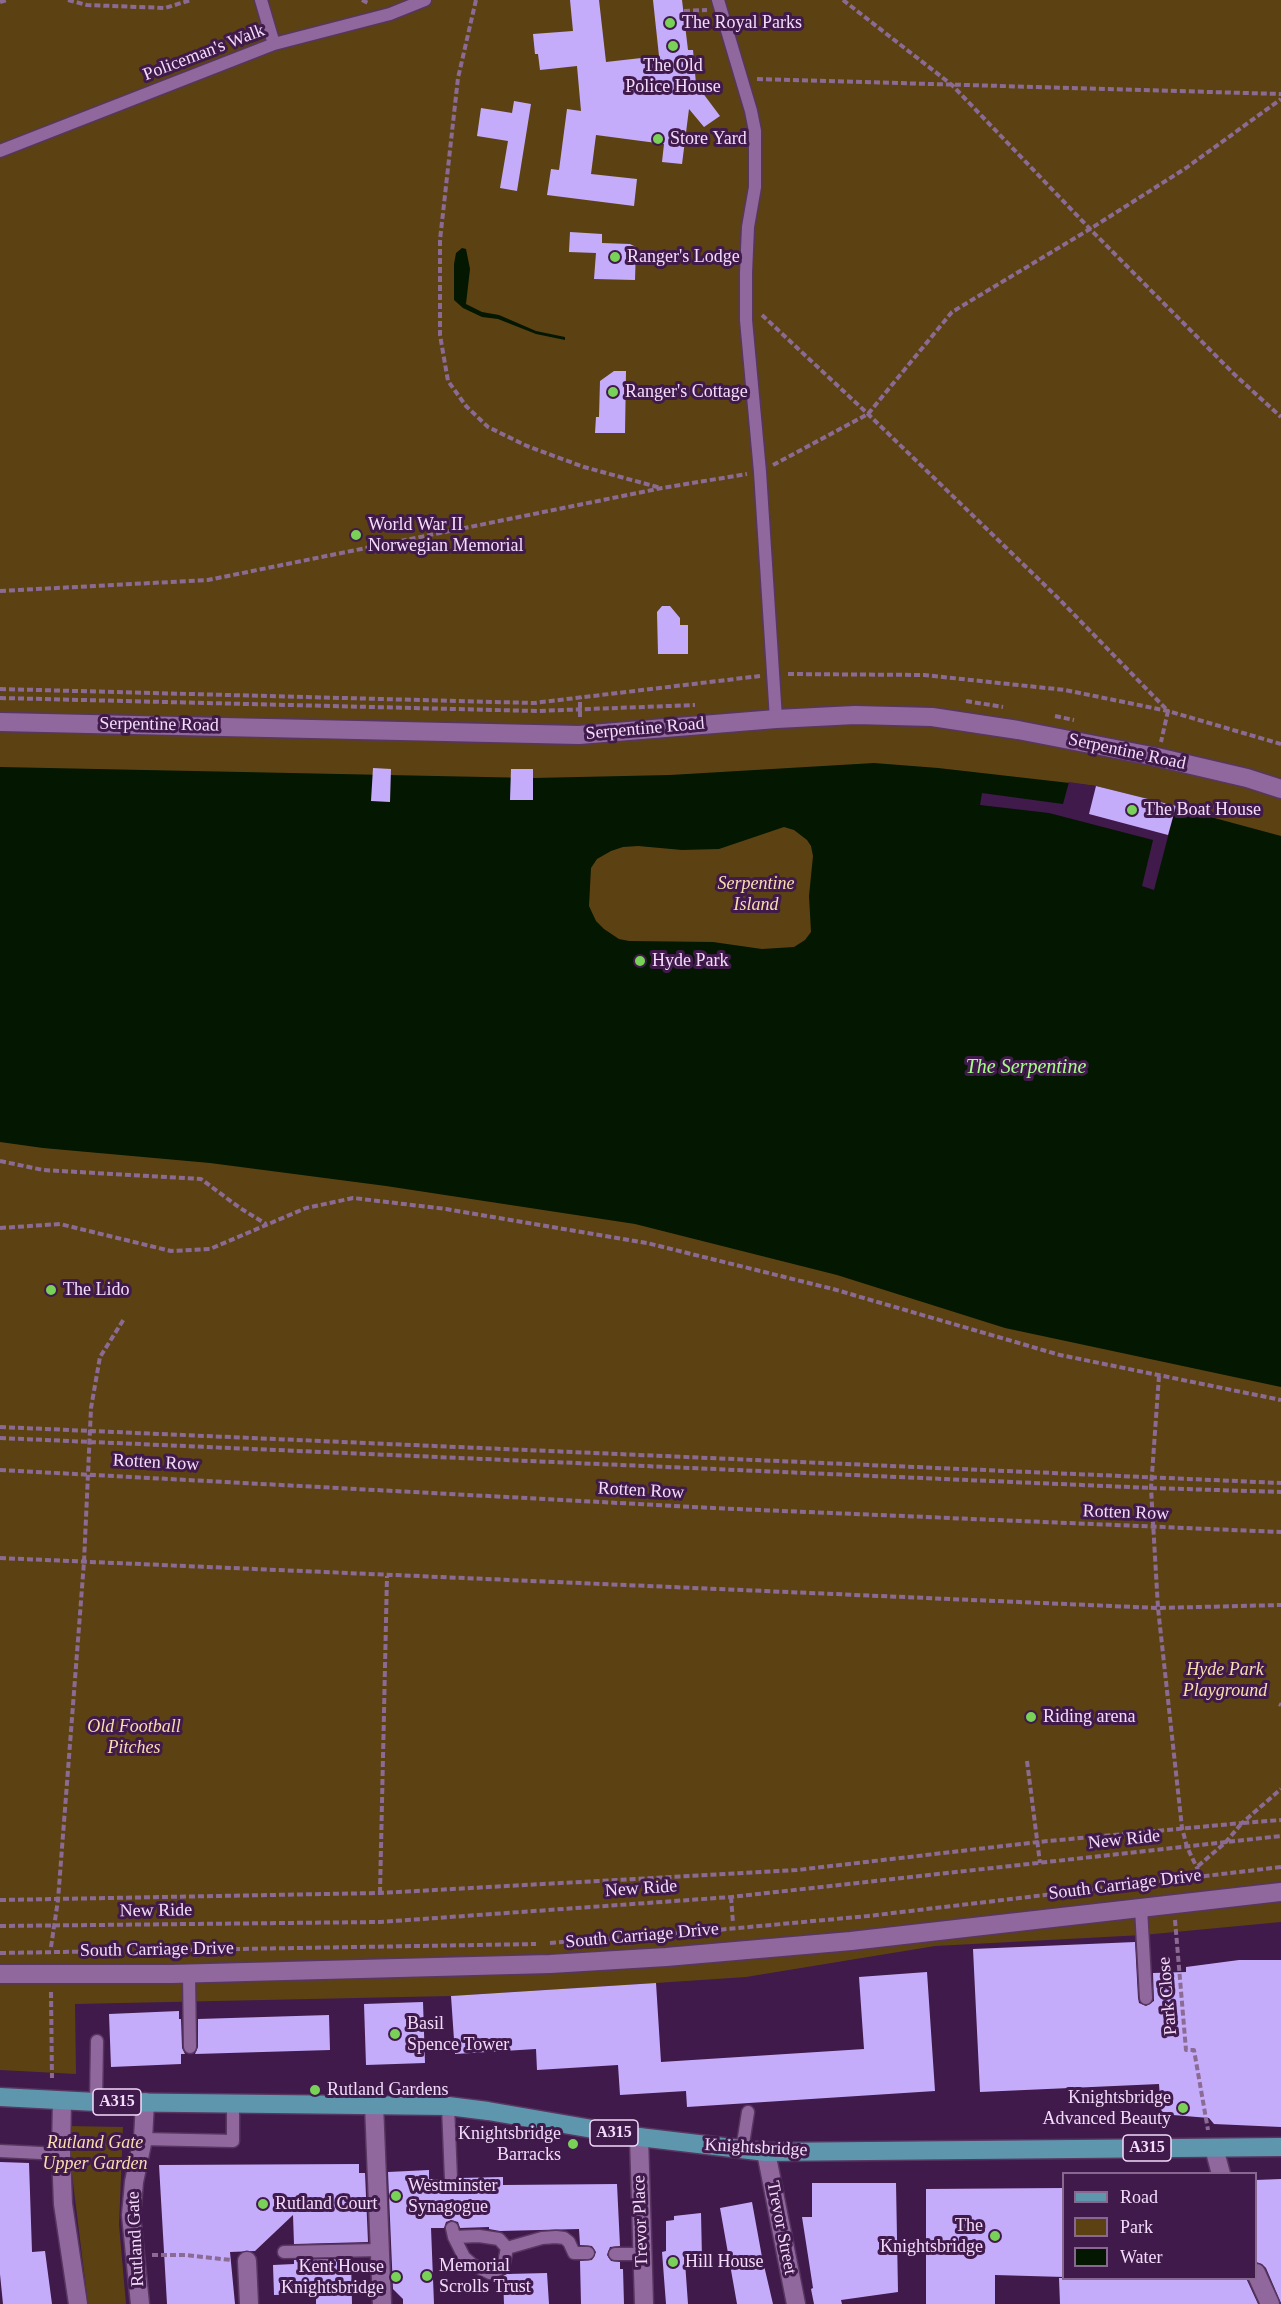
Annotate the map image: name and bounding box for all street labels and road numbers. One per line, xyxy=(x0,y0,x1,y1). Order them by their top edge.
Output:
street label: Policeman's Walk xyxy=(140,20,268,86)
street label: Serpentine Road xyxy=(99,713,219,737)
street label: Serpentine Road xyxy=(585,713,705,745)
street label: Serpentine Road xyxy=(1066,729,1188,775)
street label: Rotten Row xyxy=(112,1450,200,1476)
street label: Rotten Row xyxy=(597,1478,685,1504)
street label: Rotten Row xyxy=(1082,1501,1170,1525)
street label: New Ride xyxy=(1087,1825,1161,1855)
street label: South Carriage Drive xyxy=(1047,1865,1203,1905)
street label: New Ride xyxy=(604,1876,678,1902)
street label: New Ride xyxy=(120,1900,192,1922)
street label: South Carriage Drive xyxy=(564,1919,720,1953)
street label: South Carriage Drive xyxy=(80,1938,234,1962)
street label: Park Close xyxy=(1154,1956,1182,2036)
road number: A315 xyxy=(93,2089,141,2115)
road number: A315 xyxy=(590,2120,638,2146)
street label: Knightsbridge xyxy=(704,2135,808,2161)
road number: A315 xyxy=(1123,2135,1171,2161)
street label: Trevor Place xyxy=(629,2175,653,2267)
street label: Trevor Street xyxy=(761,2179,801,2277)
street label: Rutland Gate xyxy=(123,2191,149,2287)

